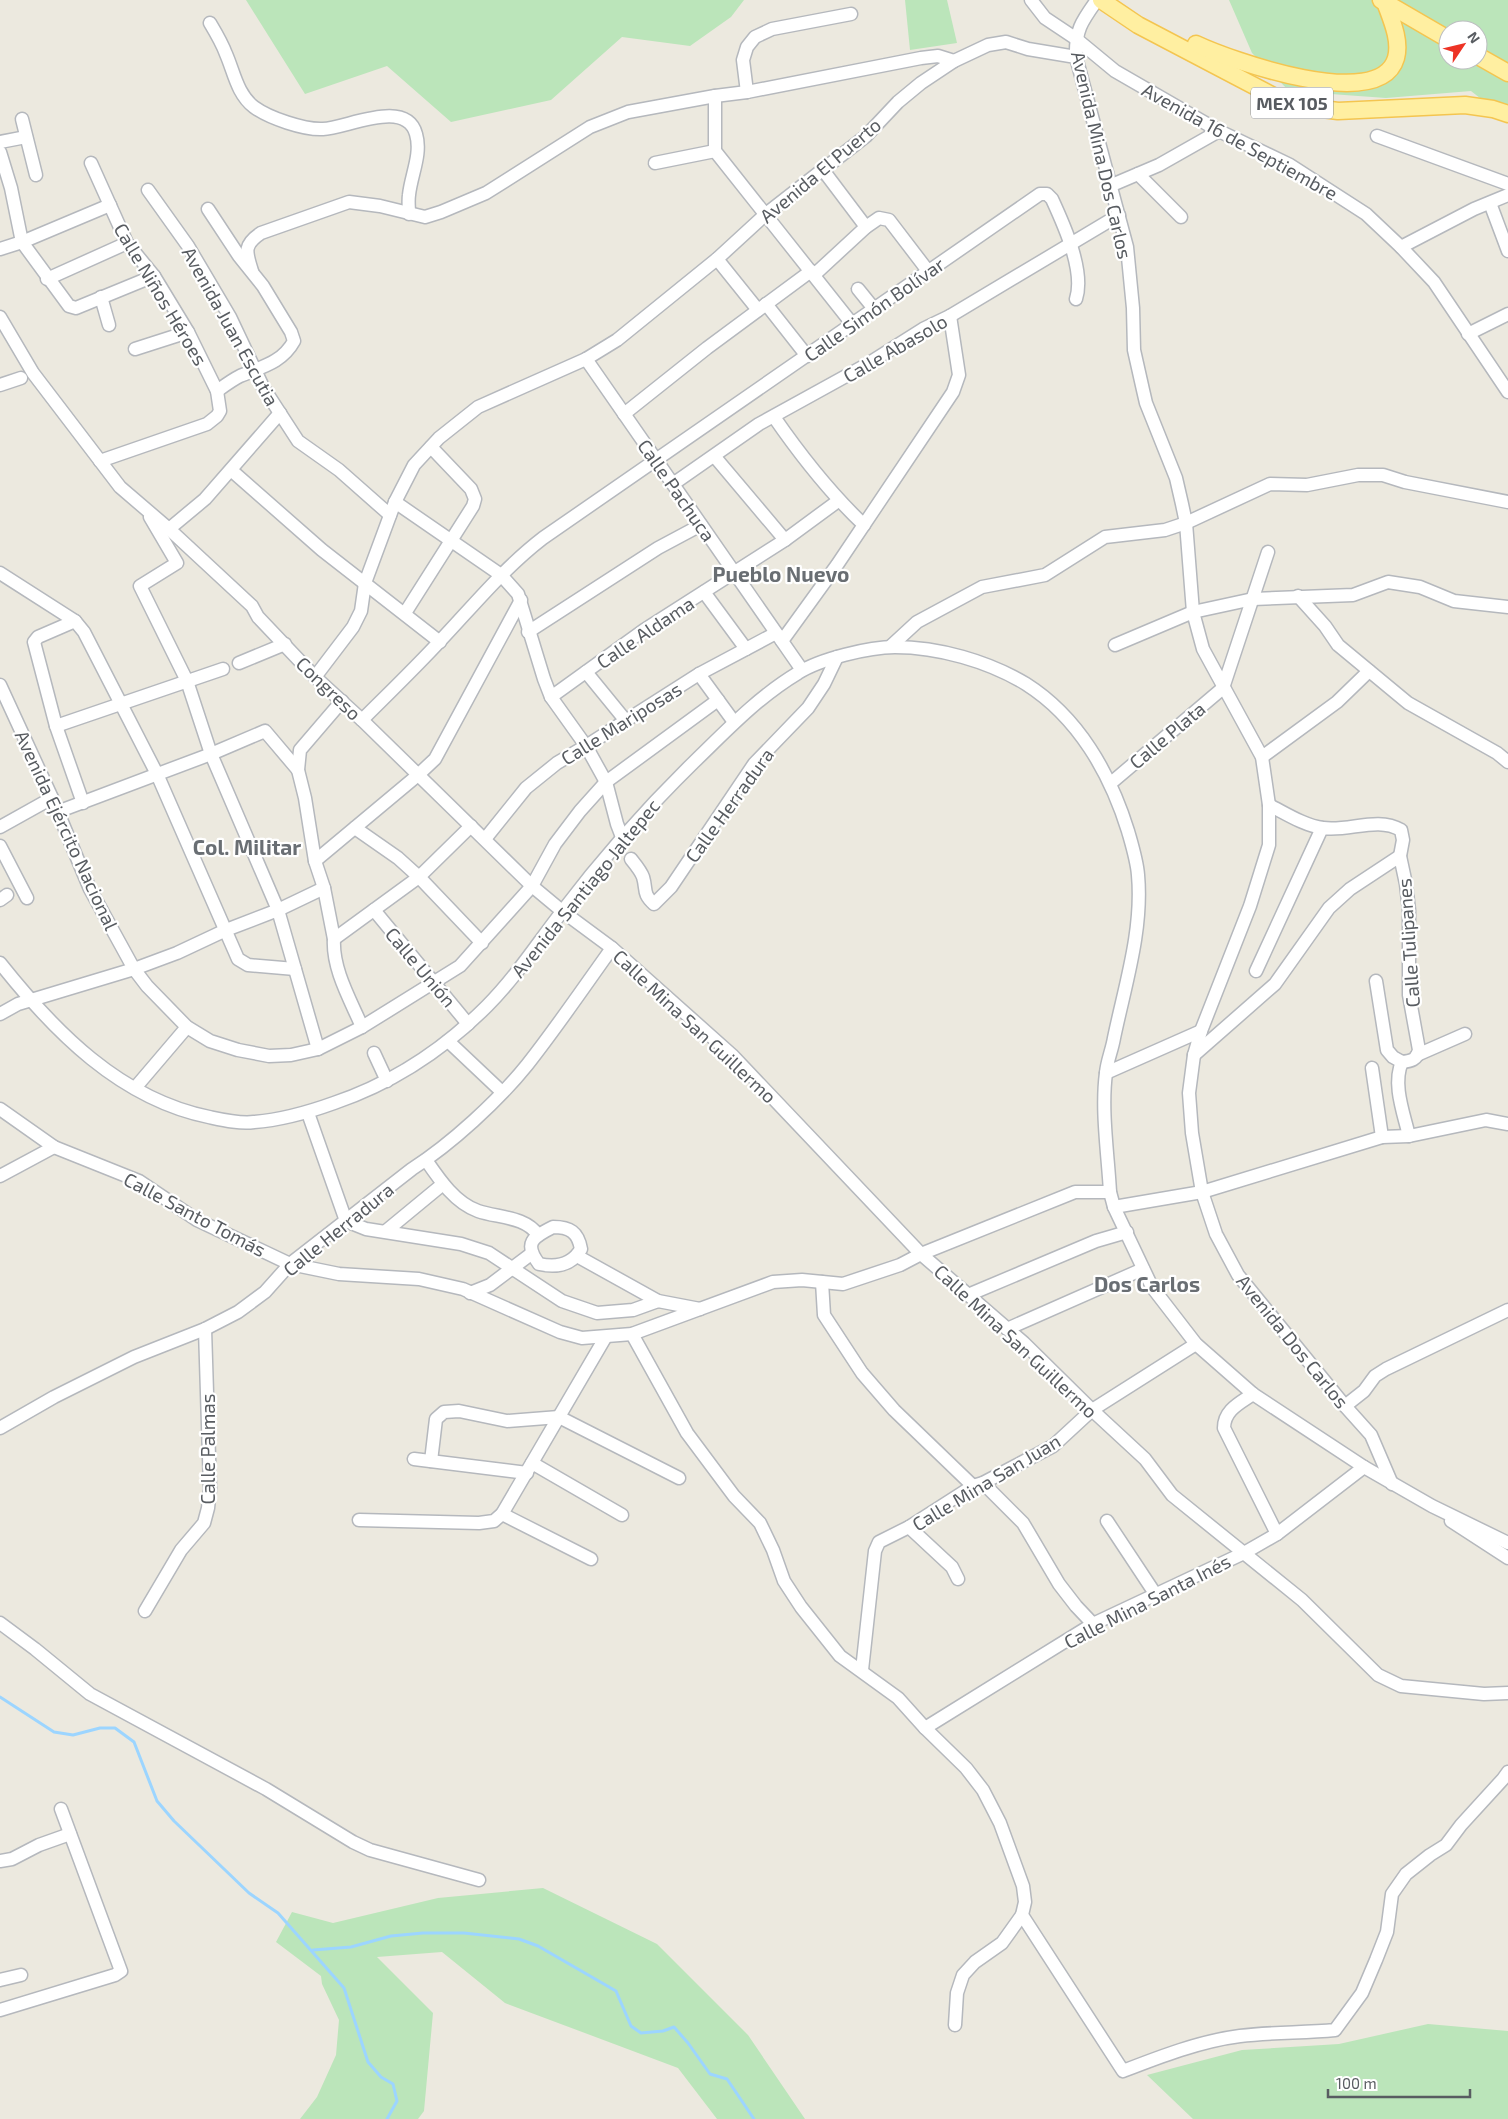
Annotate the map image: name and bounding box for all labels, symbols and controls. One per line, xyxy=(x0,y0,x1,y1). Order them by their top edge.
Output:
north arrow xyxy=(1438,20,1488,70)
text: N xyxy=(1464,28,1484,46)
street label: Avenida Mina Dos Carlos xyxy=(1067,49,1137,261)
street label: Avenida 16 de Septiembre xyxy=(1138,78,1342,204)
road number: MEX 105 xyxy=(1251,88,1333,119)
street label: Avenida El Puerto xyxy=(755,113,885,227)
street label: Calle Niños Héroes xyxy=(109,219,213,369)
street label: Avenida Juan Escutia xyxy=(178,242,284,410)
street label: Calle Simón Bolívar xyxy=(799,252,949,366)
street label: Calle Abasolo xyxy=(839,309,951,387)
street label: Calle Pachuca xyxy=(633,434,721,546)
district label: Pueblo Nuevo xyxy=(712,561,850,586)
street label: Calle Aldama xyxy=(592,591,698,673)
street label: Congreso xyxy=(292,651,366,725)
street label: Calle Mariposas xyxy=(556,677,686,769)
street label: Calle Plata xyxy=(1124,697,1210,773)
street label: Avenida Ejército Nacional xyxy=(11,726,124,934)
street label: Calle Herradura xyxy=(680,743,778,867)
street label: Avenida Santiago Jaltepec xyxy=(506,794,664,982)
district label: Col. Militar xyxy=(193,834,301,859)
street label: Calle Tulipanes xyxy=(1392,878,1424,1008)
street label: Calle Unión xyxy=(381,922,461,1012)
street label: Calle Mina San Guillermo xyxy=(609,944,781,1108)
street label: Calle Santo Tomás xyxy=(120,1167,270,1261)
street label: Calle Herradura xyxy=(278,1177,398,1281)
street label: Calle Mina San Guillermo xyxy=(930,1259,1102,1423)
street label: Avenida Dos Carlos xyxy=(1232,1270,1354,1412)
district label: Dos Carlos xyxy=(1094,1271,1200,1296)
street label: Calle Palmas xyxy=(196,1394,219,1504)
street label: Calle Mina San Juan xyxy=(908,1429,1064,1535)
street label: Calle Mina Santa Inés xyxy=(1060,1549,1234,1653)
scale bar xyxy=(1328,2066,1470,2098)
text: 100 m xyxy=(1336,2074,1377,2092)

